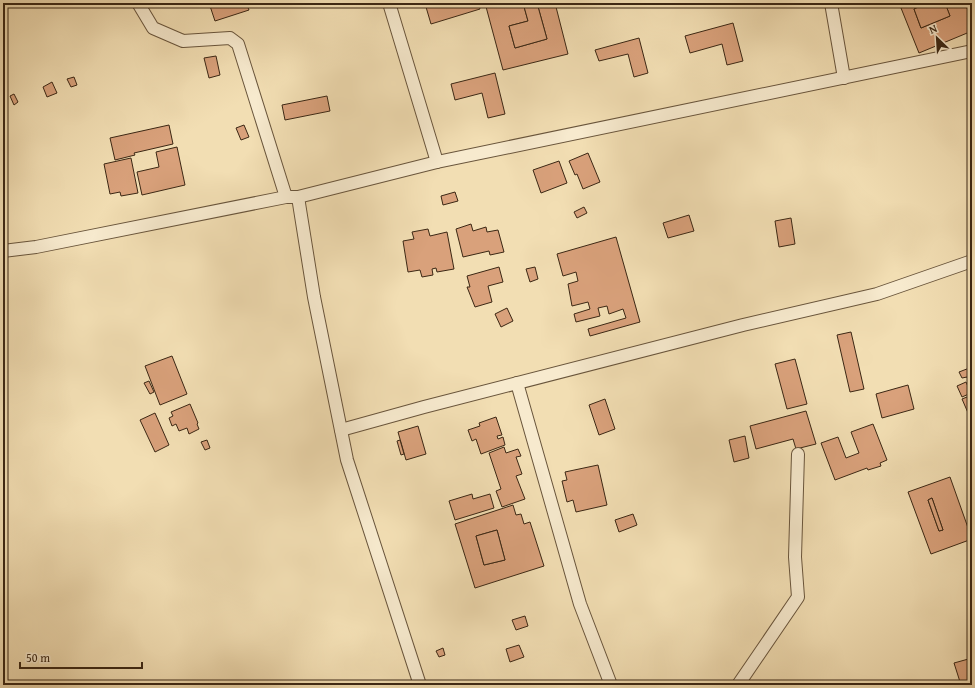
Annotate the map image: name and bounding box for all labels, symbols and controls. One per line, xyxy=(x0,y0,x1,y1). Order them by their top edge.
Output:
north arrow xyxy=(917,18,957,58)
text: N xyxy=(926,20,940,38)
scale bar xyxy=(20,644,142,670)
text: 50 m xyxy=(26,649,50,666)

